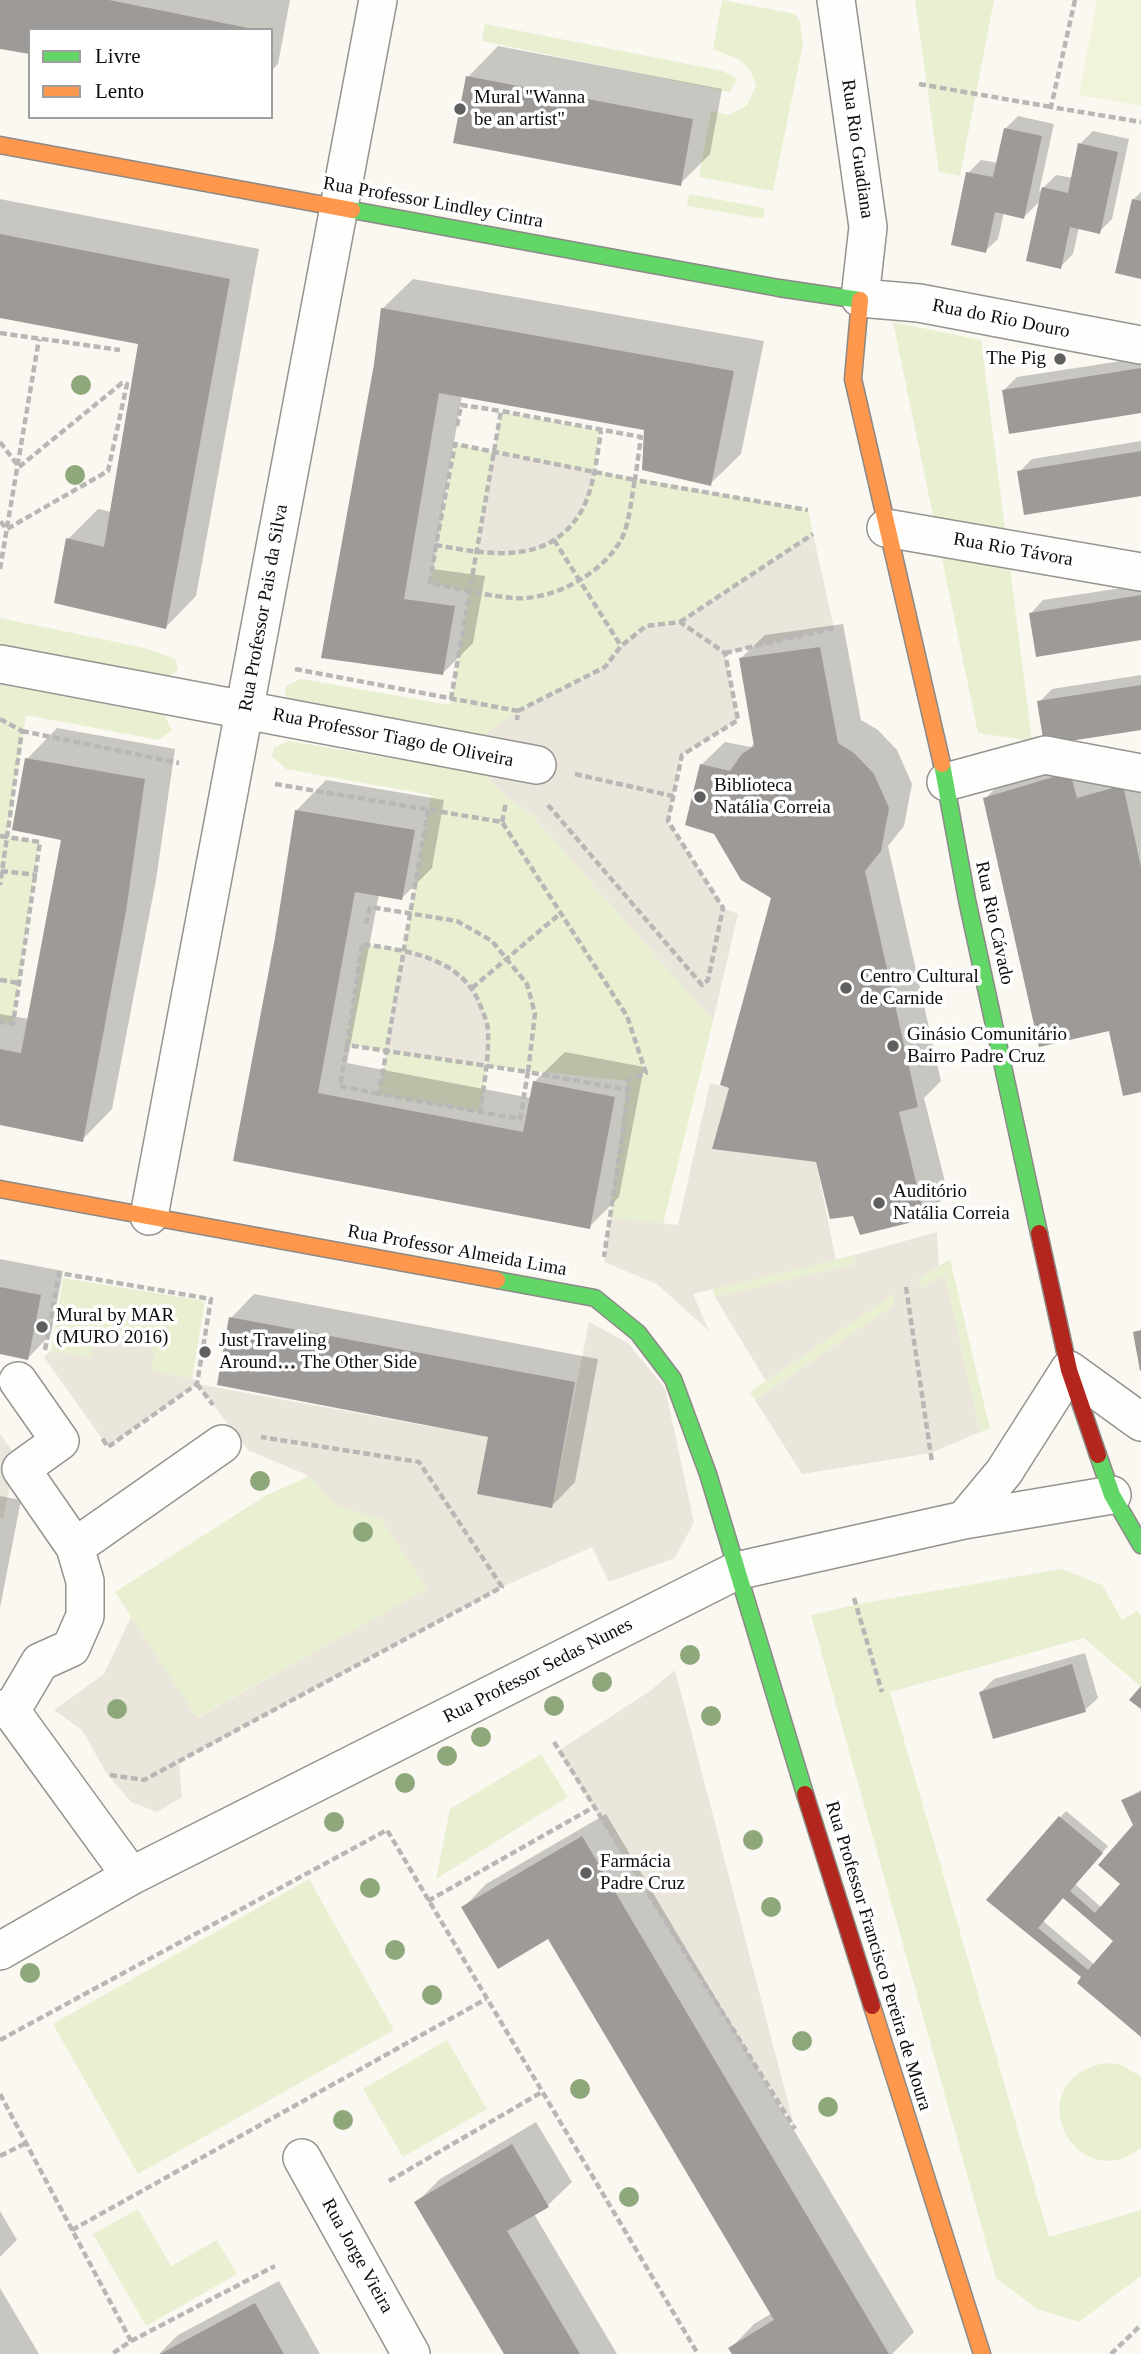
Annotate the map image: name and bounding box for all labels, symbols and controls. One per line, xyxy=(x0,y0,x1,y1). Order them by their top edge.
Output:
legend xyxy=(28,28,273,119)
text: Livre xyxy=(95,44,140,68)
street label: Rua Rio Guadiana xyxy=(836,78,878,220)
text: Lento xyxy=(95,79,144,103)
place label: Mural "Wanna be an artist" xyxy=(474,87,585,131)
marker: Mural "Wanna be an artist" xyxy=(452,101,468,117)
street label: Rua Professor Lindley Cintra xyxy=(321,172,545,234)
street label: Rua do Rio Douro xyxy=(930,294,1072,344)
place label: The Pig xyxy=(986,348,1046,370)
marker: The Pig xyxy=(1052,351,1068,367)
street label: Rua Professor Pais da Silva xyxy=(235,503,293,713)
street label: Rua Rio Távora xyxy=(951,528,1075,572)
street label: Rua Professor Tiago de Oliveira xyxy=(270,703,516,773)
place label: Biblioteca Natália Correia xyxy=(714,775,831,819)
marker: Biblioteca Natália Correia xyxy=(692,789,708,805)
street label: Rua Rio Cávado xyxy=(970,859,1018,987)
place label: Centro Cultural de Carnide xyxy=(860,966,979,1010)
marker: Centro Cultural de Carnide xyxy=(838,980,854,996)
place label: Ginásio Comunitário Bairro Padre Cruz xyxy=(907,1024,1067,1068)
marker: Ginásio Comunitário Bairro Padre Cruz xyxy=(885,1038,901,1054)
place label: Auditório Natália Correia xyxy=(893,1181,1010,1225)
marker: Auditório Natália Correia xyxy=(871,1195,887,1211)
street label: Rua Professor Almeida Lima xyxy=(346,1220,568,1282)
place label: Mural by MAR (MURO 2016) xyxy=(56,1305,174,1349)
marker: Mural by MAR (MURO 2016) xyxy=(34,1319,50,1335)
place label: Just Traveling Around… The Other Side xyxy=(219,1330,417,1374)
marker: Just Traveling Around… The Other Side xyxy=(197,1344,213,1360)
street label: Rua Professor Sedas Nunes xyxy=(439,1613,637,1729)
street label: Rua Professor Francisco Pereira de Moura xyxy=(820,1799,936,2113)
place label: Farmácia Padre Cruz xyxy=(600,1851,685,1895)
marker: Farmácia Padre Cruz xyxy=(578,1865,594,1881)
street label: Rua Jorge Vieira xyxy=(316,2195,398,2317)

